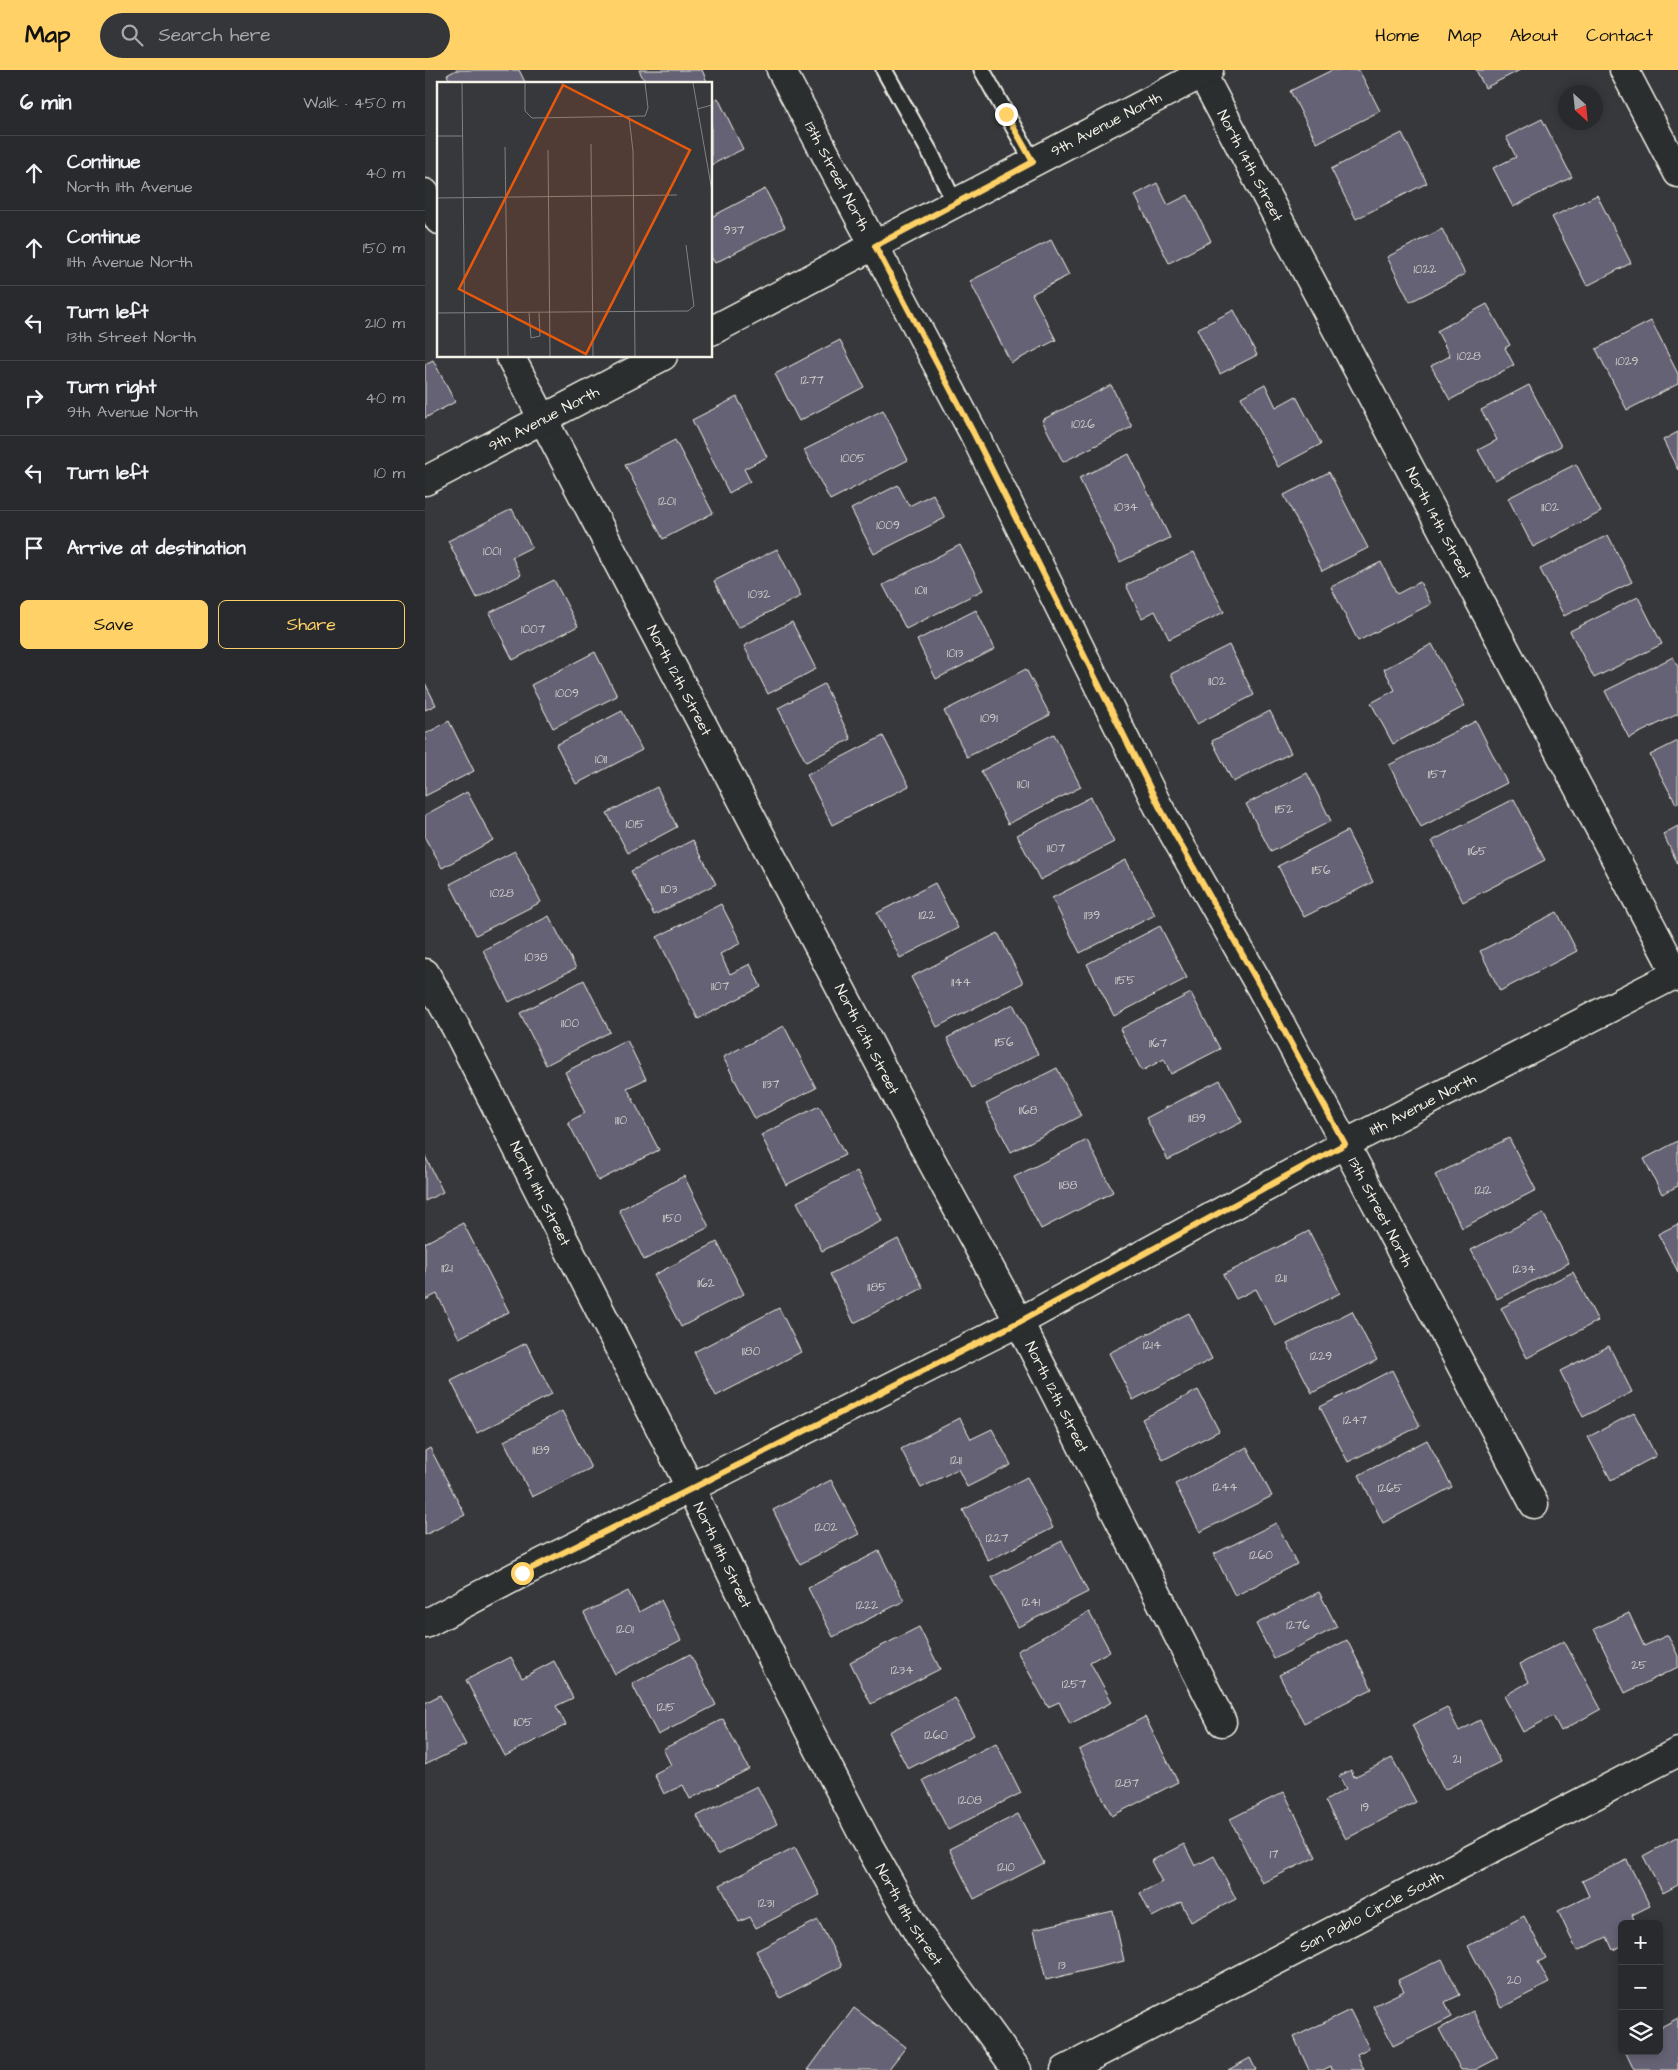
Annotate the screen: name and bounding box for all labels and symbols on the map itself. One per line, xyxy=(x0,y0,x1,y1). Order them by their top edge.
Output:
inset map xyxy=(437,82,713,358)
north arrow xyxy=(1558,85,1603,130)
street label: 9th Avenue North xyxy=(1047,86,1166,162)
route end xyxy=(995,103,1018,126)
street label: North 14th Street xyxy=(1212,106,1288,225)
street label: 13th Street North xyxy=(799,118,875,235)
house number: 937 xyxy=(724,222,745,239)
house number: 1022 xyxy=(1414,261,1437,278)
house number: 1028 xyxy=(1457,348,1481,365)
house number: 1029 xyxy=(1616,353,1639,370)
house number: 1277 xyxy=(800,372,824,389)
street label: 9th Avenue North xyxy=(485,381,603,457)
house number: 1026 xyxy=(1071,416,1095,433)
house number: 1005 xyxy=(840,450,866,467)
street label: North 14th Street xyxy=(1400,464,1476,583)
house number: 1201 xyxy=(658,493,676,510)
house number: 1034 xyxy=(1114,499,1138,516)
house number: 1102 xyxy=(1541,499,1559,516)
house number: 1009 xyxy=(876,517,900,534)
house number: 1001 xyxy=(483,543,502,560)
house number: 1011 xyxy=(915,582,928,599)
house number: 1032 xyxy=(748,586,770,603)
house number: 1007 xyxy=(521,621,546,638)
street label: North 12th Street xyxy=(641,622,717,740)
house number: 1013 xyxy=(947,645,963,662)
house number: 1102 xyxy=(1208,673,1226,690)
house number: 1009 xyxy=(555,685,579,702)
house number: 1091 xyxy=(980,710,998,727)
house number: 1011 xyxy=(595,751,608,768)
house number: 1157 xyxy=(1428,766,1447,783)
house number: 1101 xyxy=(1017,776,1030,793)
house number: 1152 xyxy=(1275,801,1293,818)
house number: 1015 xyxy=(625,816,645,833)
house number: 1107 xyxy=(1047,840,1066,857)
house number: 1165 xyxy=(1467,843,1487,860)
house number: 1156 xyxy=(1311,862,1331,879)
house number: 1103 xyxy=(661,881,677,898)
house number: 1028 xyxy=(490,885,514,902)
house number: 1122 xyxy=(919,907,936,924)
house number: 1139 xyxy=(1084,907,1100,924)
house number: 1038 xyxy=(525,949,548,966)
house number: 1155 xyxy=(1115,972,1136,989)
house number: 1144 xyxy=(951,974,971,991)
house number: 1107 xyxy=(711,978,730,995)
street label: North 12th Street xyxy=(829,981,904,1099)
house number: 1100 xyxy=(561,1015,580,1032)
house number: 1156 xyxy=(994,1034,1014,1051)
house number: 1167 xyxy=(1149,1035,1168,1052)
street label: 11th Avenue North xyxy=(1366,1068,1480,1141)
house number: 1137 xyxy=(763,1076,780,1093)
house number: 1168 xyxy=(1019,1102,1037,1119)
house number: 1189 xyxy=(1188,1110,1206,1127)
house number: 1110 xyxy=(615,1112,628,1129)
street label: North 11th Street xyxy=(504,1138,576,1250)
street label: 13th Street North xyxy=(1343,1154,1418,1271)
house number: 1188 xyxy=(1059,1177,1078,1194)
house number: 1212 xyxy=(1475,1182,1492,1199)
house number: 1150 xyxy=(662,1210,682,1227)
house number: 1121 xyxy=(441,1260,453,1277)
house number: 1234 xyxy=(1513,1261,1535,1278)
house number: 1211 xyxy=(1275,1270,1287,1287)
house number: 1162 xyxy=(697,1275,715,1292)
house number: 1185 xyxy=(867,1279,887,1296)
house number: 1214 xyxy=(1143,1337,1161,1354)
street label: North 12th Street xyxy=(1020,1338,1094,1456)
house number: 1180 xyxy=(742,1343,761,1360)
house number: 1229 xyxy=(1310,1348,1332,1365)
house number: 1247 xyxy=(1343,1412,1368,1429)
house number: 1189 xyxy=(532,1442,550,1459)
house number: 1211 xyxy=(950,1452,962,1469)
house number: 1244 xyxy=(1213,1479,1237,1496)
house number: 1265 xyxy=(1378,1480,1403,1497)
street label: North 11th Street xyxy=(688,1499,757,1612)
house number: 1202 xyxy=(815,1519,838,1536)
house number: 1227 xyxy=(986,1530,1009,1547)
house number: 1260 xyxy=(1249,1547,1273,1564)
route start xyxy=(511,1562,534,1585)
house number: 1241 xyxy=(1022,1594,1041,1611)
house number: 1222 xyxy=(856,1597,878,1614)
house number: 1276 xyxy=(1286,1617,1310,1634)
house number: 1201 xyxy=(616,1621,634,1638)
house number: 25 xyxy=(1631,1657,1647,1674)
house number: 1234 xyxy=(891,1662,913,1679)
house number: 1257 xyxy=(1062,1676,1087,1693)
house number: 1215 xyxy=(657,1699,676,1716)
house number: 1105 xyxy=(513,1714,533,1731)
house number: 1260 xyxy=(924,1727,948,1744)
house number: 21 xyxy=(1453,1751,1462,1768)
house number: 1287 xyxy=(1115,1775,1139,1792)
house number: 1208 xyxy=(958,1792,982,1809)
house number: 19 xyxy=(1361,1799,1369,1816)
house number: 17 xyxy=(1270,1846,1279,1863)
house number: 1210 xyxy=(997,1859,1015,1876)
street label: North 11th Street xyxy=(870,1860,948,1970)
street label: San Pablo Circle South xyxy=(1296,1865,1448,1958)
house number: 1231 xyxy=(758,1895,774,1912)
house number: 13 xyxy=(1058,1957,1066,1974)
house number: 20 xyxy=(1507,1972,1522,1989)

